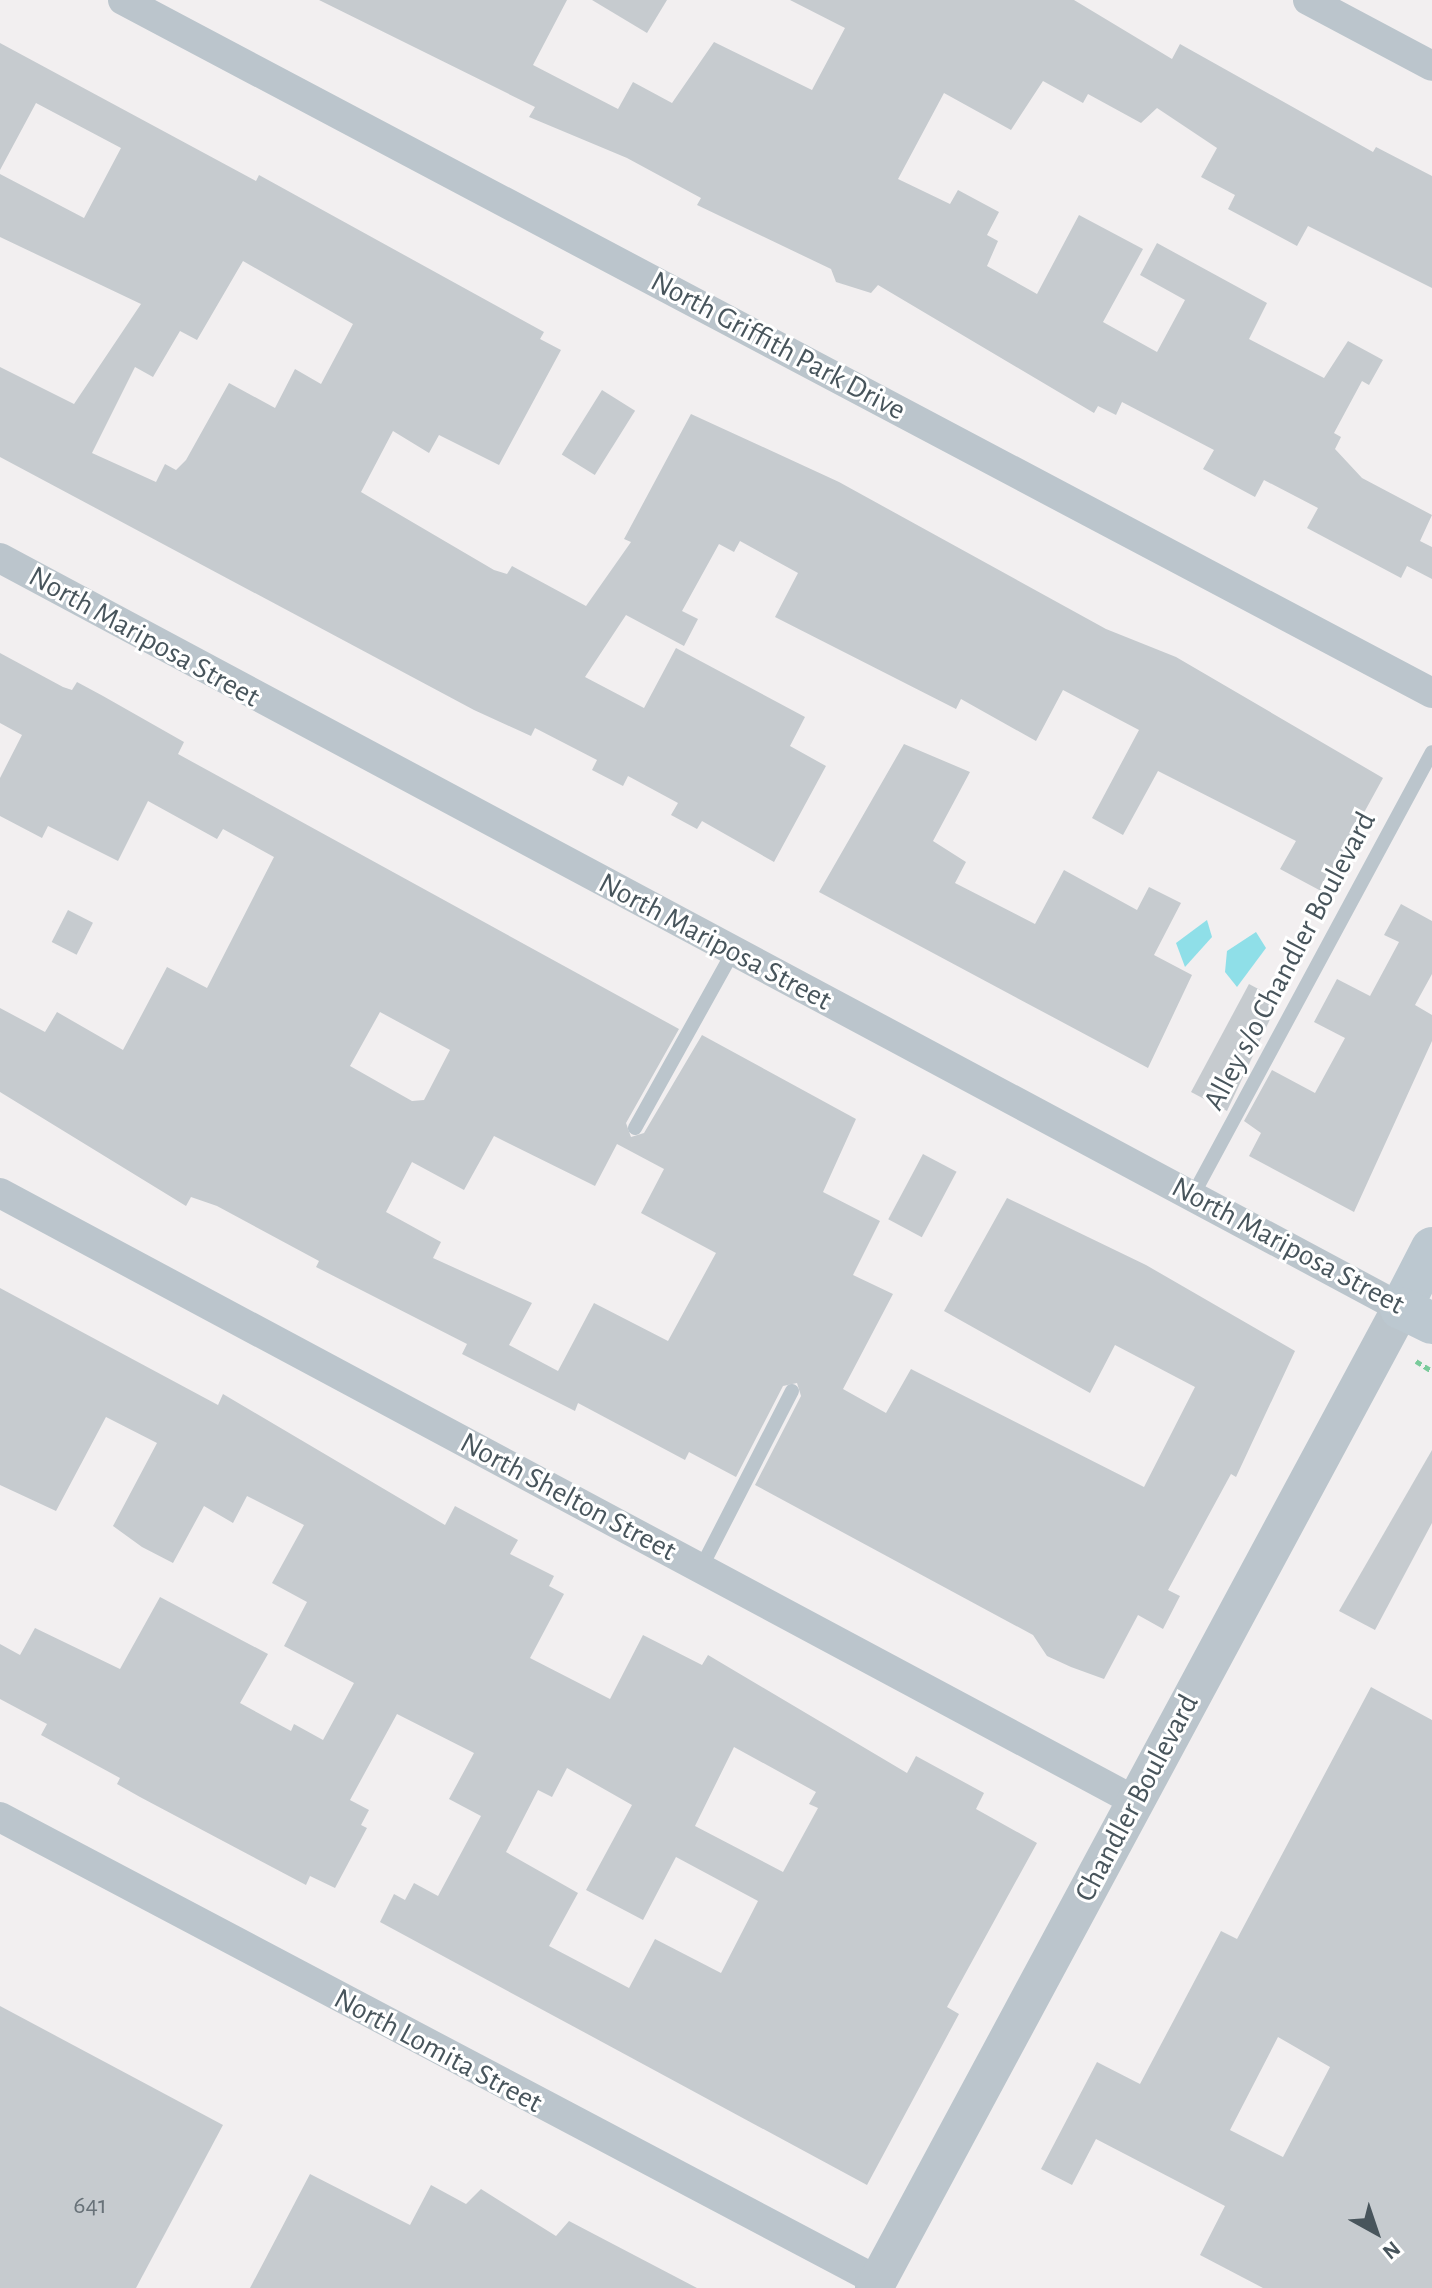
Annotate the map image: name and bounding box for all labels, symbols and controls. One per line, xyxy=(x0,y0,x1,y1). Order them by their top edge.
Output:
street label: North Griffith Park Drive xyxy=(644,264,912,428)
street label: North Mariposa Street xyxy=(22,559,266,715)
street label: Alley s/o Chandler Boulevard xyxy=(1196,806,1384,1116)
street label: North Mariposa Street xyxy=(592,865,838,1019)
street label: North Mariposa Street xyxy=(1165,1169,1411,1323)
street label: North Shelton Street xyxy=(454,1425,682,1569)
street label: Chandler Boulevard xyxy=(1067,1688,1207,1908)
street label: North Lomita Street xyxy=(328,1981,548,2121)
house number: 641 xyxy=(73,2190,107,2222)
north arrow xyxy=(1336,2192,1416,2272)
text: N xyxy=(1379,2237,1404,2264)

